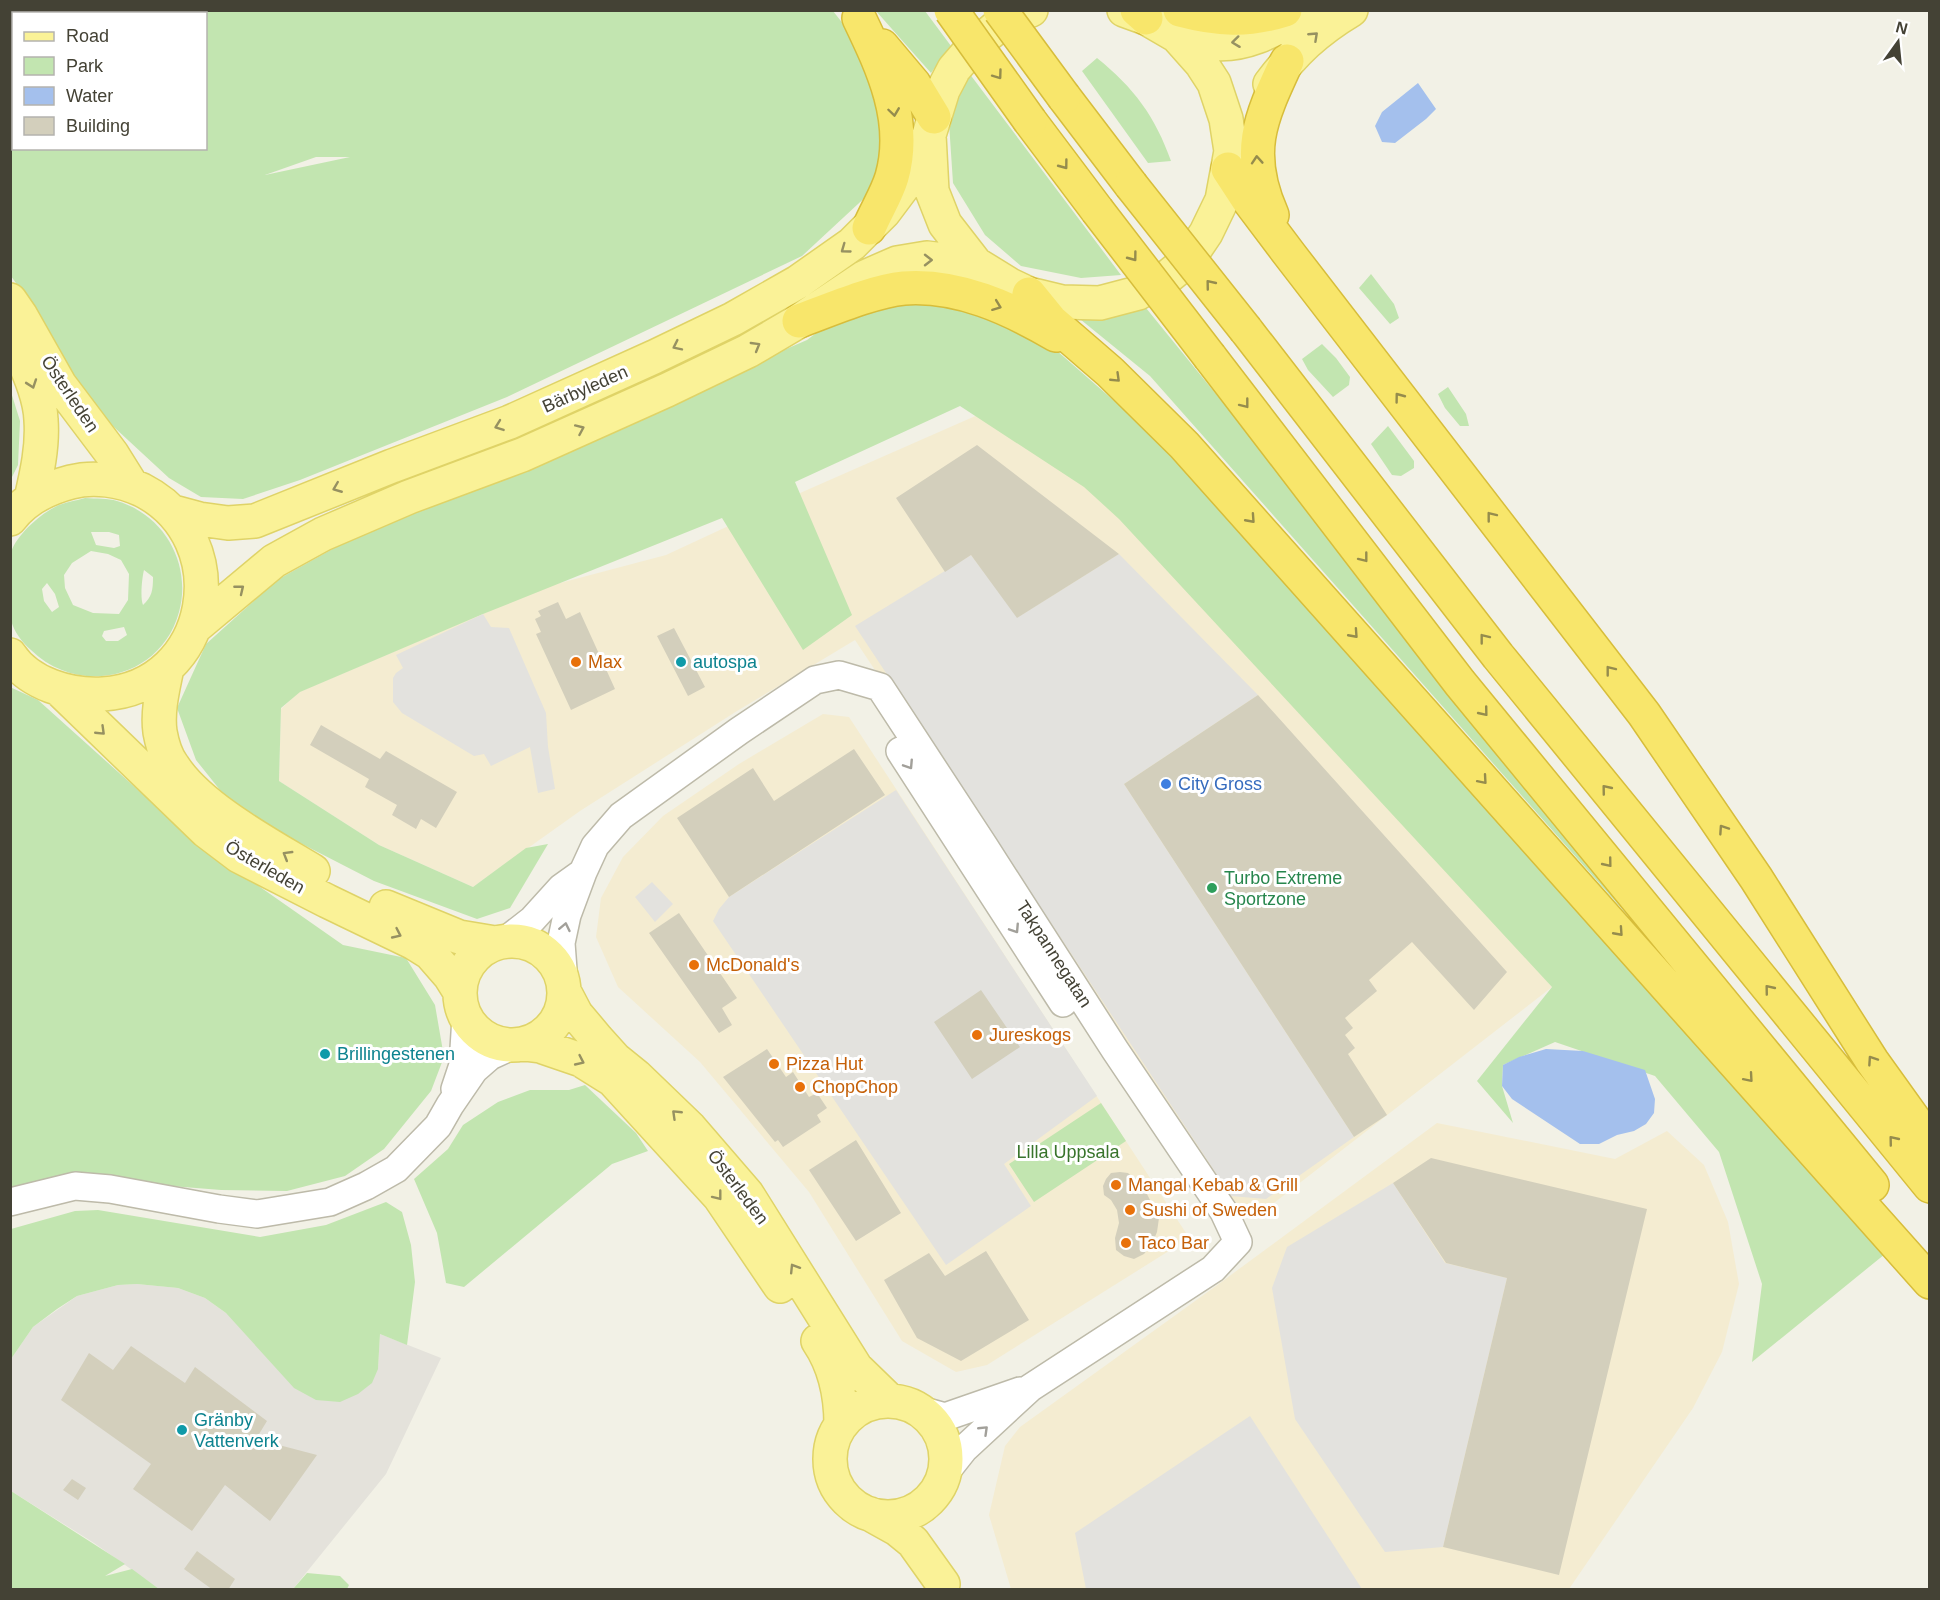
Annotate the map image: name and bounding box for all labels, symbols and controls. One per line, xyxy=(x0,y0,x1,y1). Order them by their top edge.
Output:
legend xyxy=(12,12,207,150)
north arrow xyxy=(1868,12,1928,72)
text: N xyxy=(1894,18,1910,38)
text: Road xyxy=(66,26,109,46)
one-way arrow xyxy=(1307,32,1317,43)
one-way arrow xyxy=(1231,35,1240,48)
text: Park xyxy=(66,56,104,76)
one-way arrow xyxy=(990,68,1001,79)
text: Water xyxy=(66,86,113,106)
one-way arrow xyxy=(888,107,900,116)
text: Building xyxy=(66,116,130,136)
one-way arrow xyxy=(1251,156,1264,165)
one-way arrow xyxy=(1057,159,1068,170)
one-way arrow xyxy=(841,241,852,252)
one-way arrow xyxy=(1126,250,1137,261)
one-way arrow xyxy=(924,254,933,266)
one-way arrow xyxy=(1206,280,1217,291)
one-way arrow xyxy=(991,298,1002,311)
one-way arrow xyxy=(672,339,683,351)
one-way arrow xyxy=(750,341,761,353)
street label: Österleden xyxy=(37,352,103,436)
street label: Bärbyleden xyxy=(539,361,631,417)
one-way arrow xyxy=(1109,371,1120,382)
one-way arrow xyxy=(25,379,37,389)
one-way arrow xyxy=(1396,393,1407,404)
one-way arrow xyxy=(1238,397,1249,408)
one-way arrow xyxy=(494,419,505,432)
one-way arrow xyxy=(574,424,585,436)
one-way arrow xyxy=(333,481,344,493)
one-way arrow xyxy=(1244,512,1255,523)
one-way arrow xyxy=(1488,512,1499,523)
one-way arrow xyxy=(1357,552,1368,563)
one-way arrow xyxy=(233,585,244,596)
one-way arrow xyxy=(1347,627,1358,638)
one-way arrow xyxy=(1480,633,1491,644)
place label: Max xyxy=(588,652,622,672)
place label: autospa xyxy=(693,652,758,672)
marker: Max xyxy=(569,655,583,669)
marker: autospa xyxy=(674,655,688,669)
one-way arrow xyxy=(1607,666,1618,677)
one-way arrow xyxy=(1477,705,1488,716)
one-way arrow xyxy=(93,723,104,734)
one-way arrow xyxy=(902,759,913,770)
one-way arrow xyxy=(1476,773,1487,784)
place label: City Gross xyxy=(1178,774,1262,794)
marker: City Gross xyxy=(1159,777,1173,791)
one-way arrow xyxy=(1603,785,1614,796)
one-way arrow xyxy=(1719,825,1730,836)
street label: Österleden xyxy=(222,836,308,898)
one-way arrow xyxy=(283,851,293,863)
one-way arrow xyxy=(1600,856,1611,867)
place label: Turbo Extreme Sportzone xyxy=(1224,868,1342,909)
marker: Turbo Extreme Sportzone xyxy=(1205,881,1219,895)
street label: Takpannegatan xyxy=(1012,897,1096,1011)
one-way arrow xyxy=(558,922,571,932)
one-way arrow xyxy=(1007,923,1019,933)
one-way arrow xyxy=(1612,925,1623,936)
one-way arrow xyxy=(390,927,401,939)
place label: McDonald's xyxy=(706,955,799,975)
marker: McDonald's xyxy=(687,958,701,972)
one-way arrow xyxy=(1766,985,1777,996)
place label: Jureskogs xyxy=(989,1025,1071,1045)
marker: Jureskogs xyxy=(970,1028,984,1042)
place label: Brillingestenen xyxy=(337,1044,455,1064)
marker: Brillingestenen xyxy=(318,1047,332,1061)
one-way arrow xyxy=(573,1053,584,1065)
place label: Pizza Hut xyxy=(786,1054,863,1074)
one-way arrow xyxy=(1867,1056,1879,1066)
marker: Pizza Hut xyxy=(767,1057,781,1071)
one-way arrow xyxy=(1742,1071,1753,1081)
place label: ChopChop xyxy=(812,1077,898,1097)
marker: ChopChop xyxy=(793,1080,807,1094)
one-way arrow xyxy=(672,1110,682,1121)
one-way arrow xyxy=(1889,1136,1900,1147)
park label: Lilla Uppsala xyxy=(1016,1142,1121,1162)
street label: Österleden xyxy=(704,1146,772,1228)
place label: Mangal Kebab & Grill xyxy=(1128,1175,1298,1195)
marker: Mangal Kebab & Grill xyxy=(1109,1178,1123,1192)
one-way arrow xyxy=(710,1189,721,1200)
place label: Sushi of Sweden xyxy=(1142,1200,1277,1220)
marker: Sushi of Sweden xyxy=(1123,1203,1137,1217)
place label: Taco Bar xyxy=(1138,1233,1209,1253)
marker: Taco Bar xyxy=(1119,1236,1133,1250)
one-way arrow xyxy=(790,1264,801,1275)
place label: Gränby Vattenverk xyxy=(194,1410,280,1451)
marker: Gränby Vattenverk xyxy=(175,1423,189,1437)
one-way arrow xyxy=(978,1426,988,1437)

